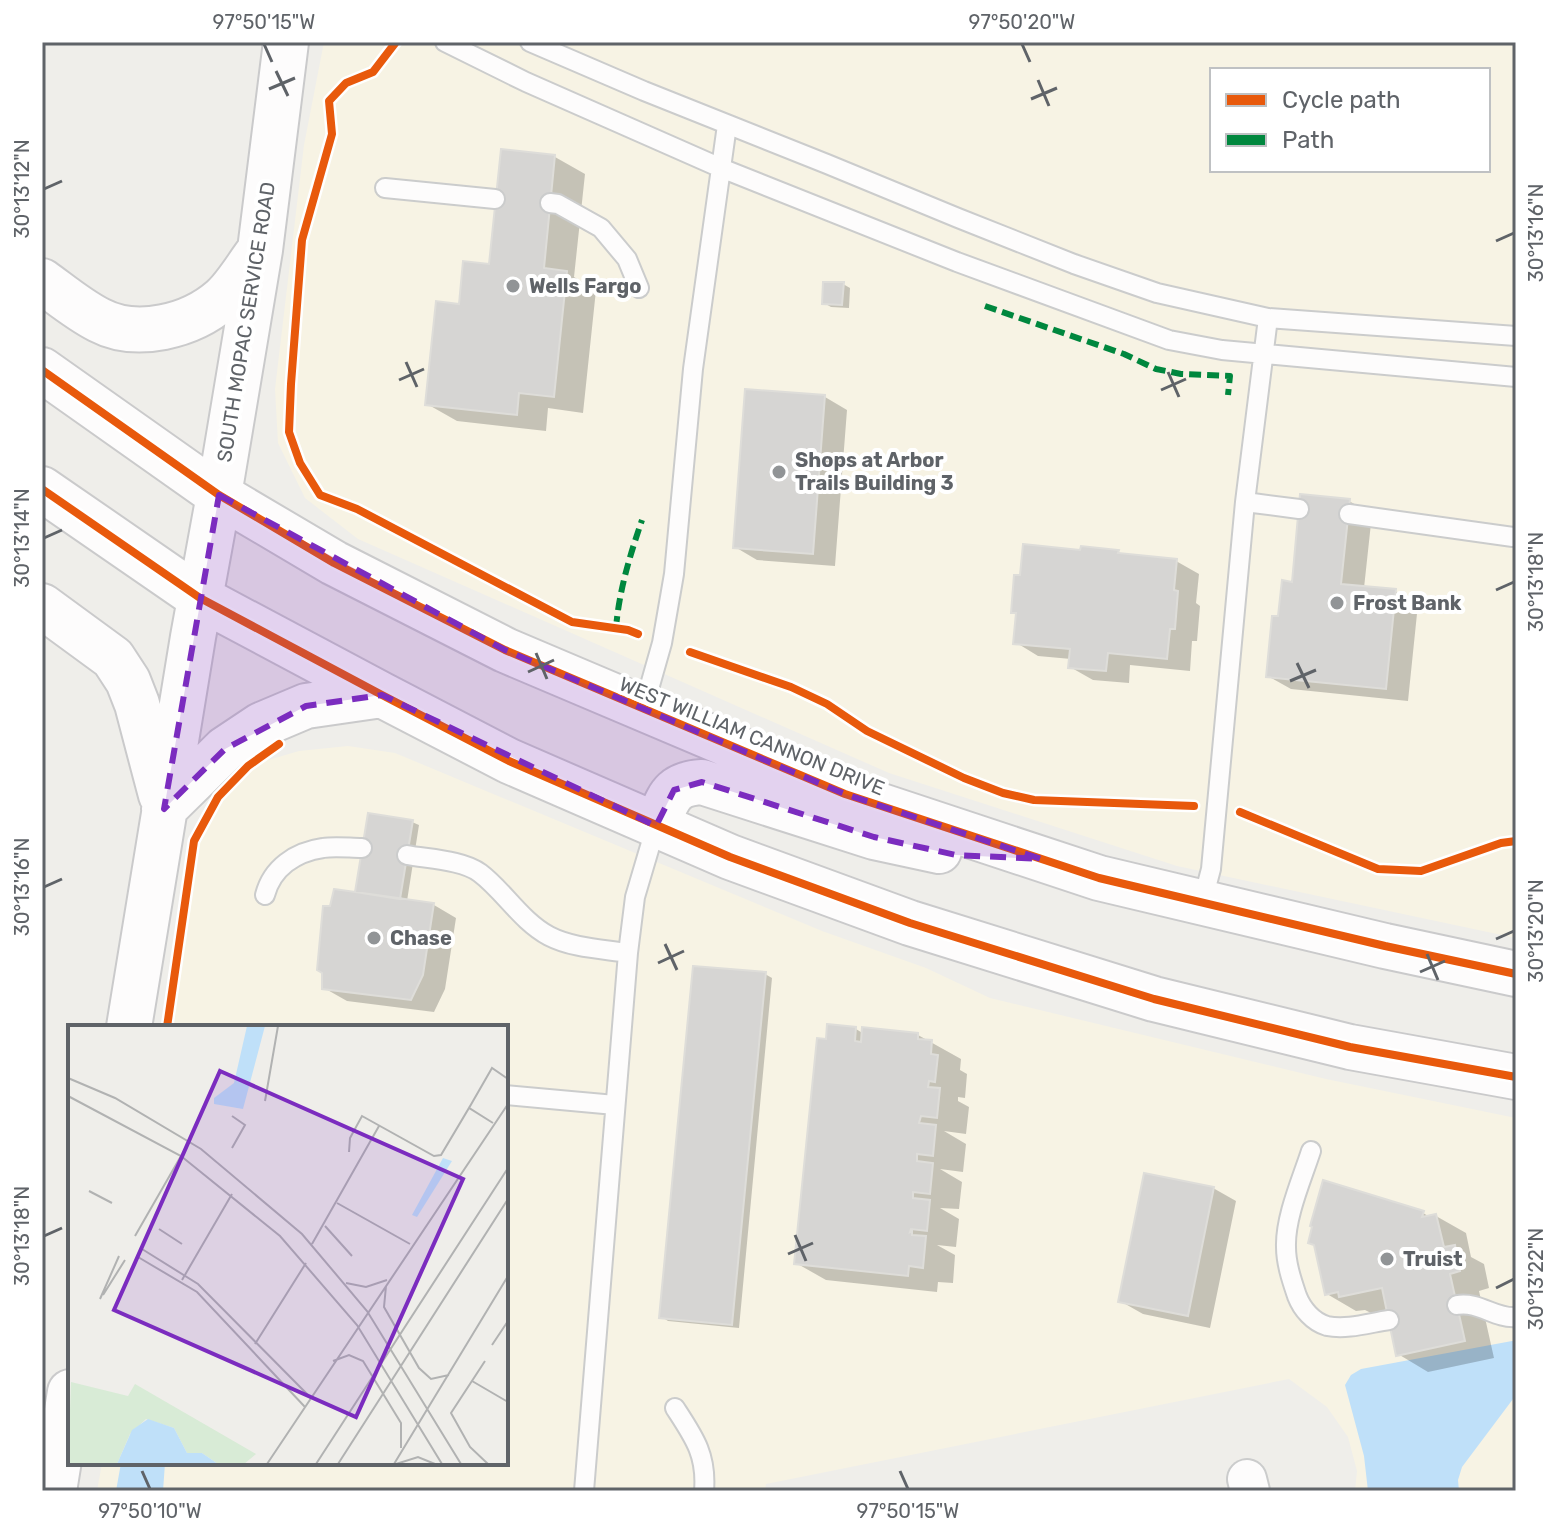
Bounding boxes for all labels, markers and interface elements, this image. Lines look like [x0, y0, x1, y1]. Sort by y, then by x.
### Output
text: 97°50'15"W [213, 10, 315, 34]
text: 97°50'20"W [969, 10, 1075, 34]
legend [1210, 68, 1490, 172]
text: Cycle path [1282, 86, 1401, 114]
text: Path [1282, 126, 1334, 154]
text: 30°13'12"N [10, 139, 34, 239]
street label: SOUTH MOPAC SERVICE ROAD [212, 180, 280, 464]
text: 30°13'16"N [1524, 184, 1548, 282]
place label: Wells Fargo [529, 274, 642, 298]
marker: Wells Fargo [504, 277, 522, 295]
place label: Shops at Arbor Trails Building 3 [795, 448, 954, 495]
marker: Shops at Arbor Trails Building 3 [770, 463, 788, 481]
text: 30°13'14"N [10, 488, 34, 588]
text: 30°13'18"N [1524, 532, 1548, 632]
place label: Frost Bank [1353, 591, 1462, 615]
marker: Frost Bank [1328, 594, 1346, 612]
street label: WEST WILLIAM CANNON DRIVE [616, 672, 888, 800]
text: 30°13'16"N [10, 838, 34, 936]
text: 30°13'20"N [1524, 879, 1548, 983]
place label: Chase [390, 926, 452, 950]
marker: Chase [365, 929, 383, 947]
inset map [68, 1025, 508, 1465]
text: 30°13'18"N [10, 1186, 34, 1286]
text: 30°13'22"N [1524, 1228, 1548, 1330]
place label: Truist [1403, 1247, 1463, 1271]
marker: Truist [1378, 1250, 1396, 1268]
text: 97°50'10"W [98, 1499, 202, 1523]
text: 97°50'15"W [857, 1499, 959, 1523]

